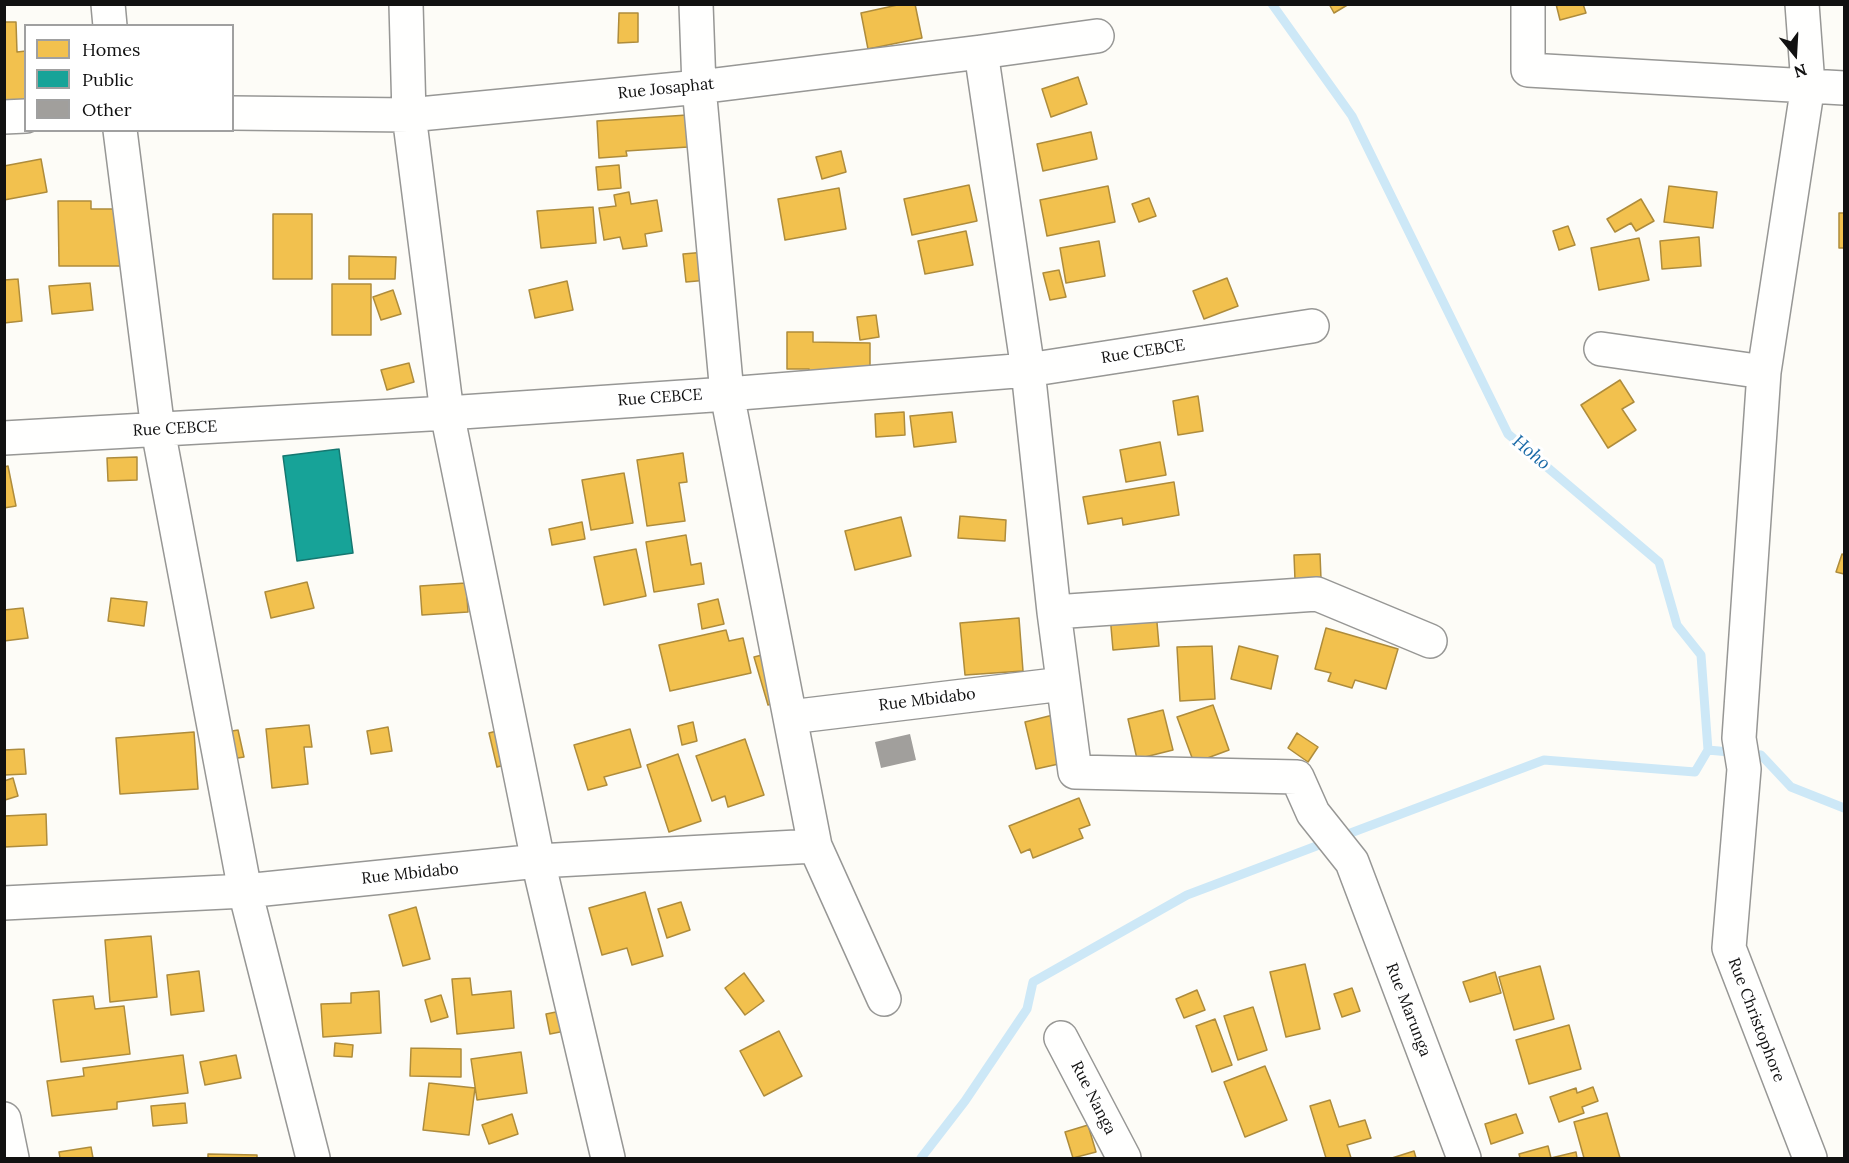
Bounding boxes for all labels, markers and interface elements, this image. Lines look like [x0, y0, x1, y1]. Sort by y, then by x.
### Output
legend [24, 24, 234, 132]
north arrow [1765, 24, 1825, 84]
text: Homes [82, 38, 140, 61]
text: N [1792, 60, 1810, 83]
text: Public [82, 68, 134, 91]
street label: Rue Josaphat [617, 74, 715, 104]
text: Other [82, 98, 132, 121]
street label: Rue CEBCE [1100, 336, 1186, 368]
street label: Rue CEBCE [617, 385, 703, 411]
street label: Rue CEBCE [132, 417, 218, 441]
water label: Hoho [1508, 431, 1554, 475]
street label: Rue Mbidabo [877, 685, 977, 715]
street label: Rue Mbidabo [361, 859, 459, 889]
street label: Rue Christophore [1723, 955, 1789, 1085]
street label: Rue Marunga [1381, 960, 1435, 1060]
street label: Rue Nanga [1066, 1058, 1120, 1138]

